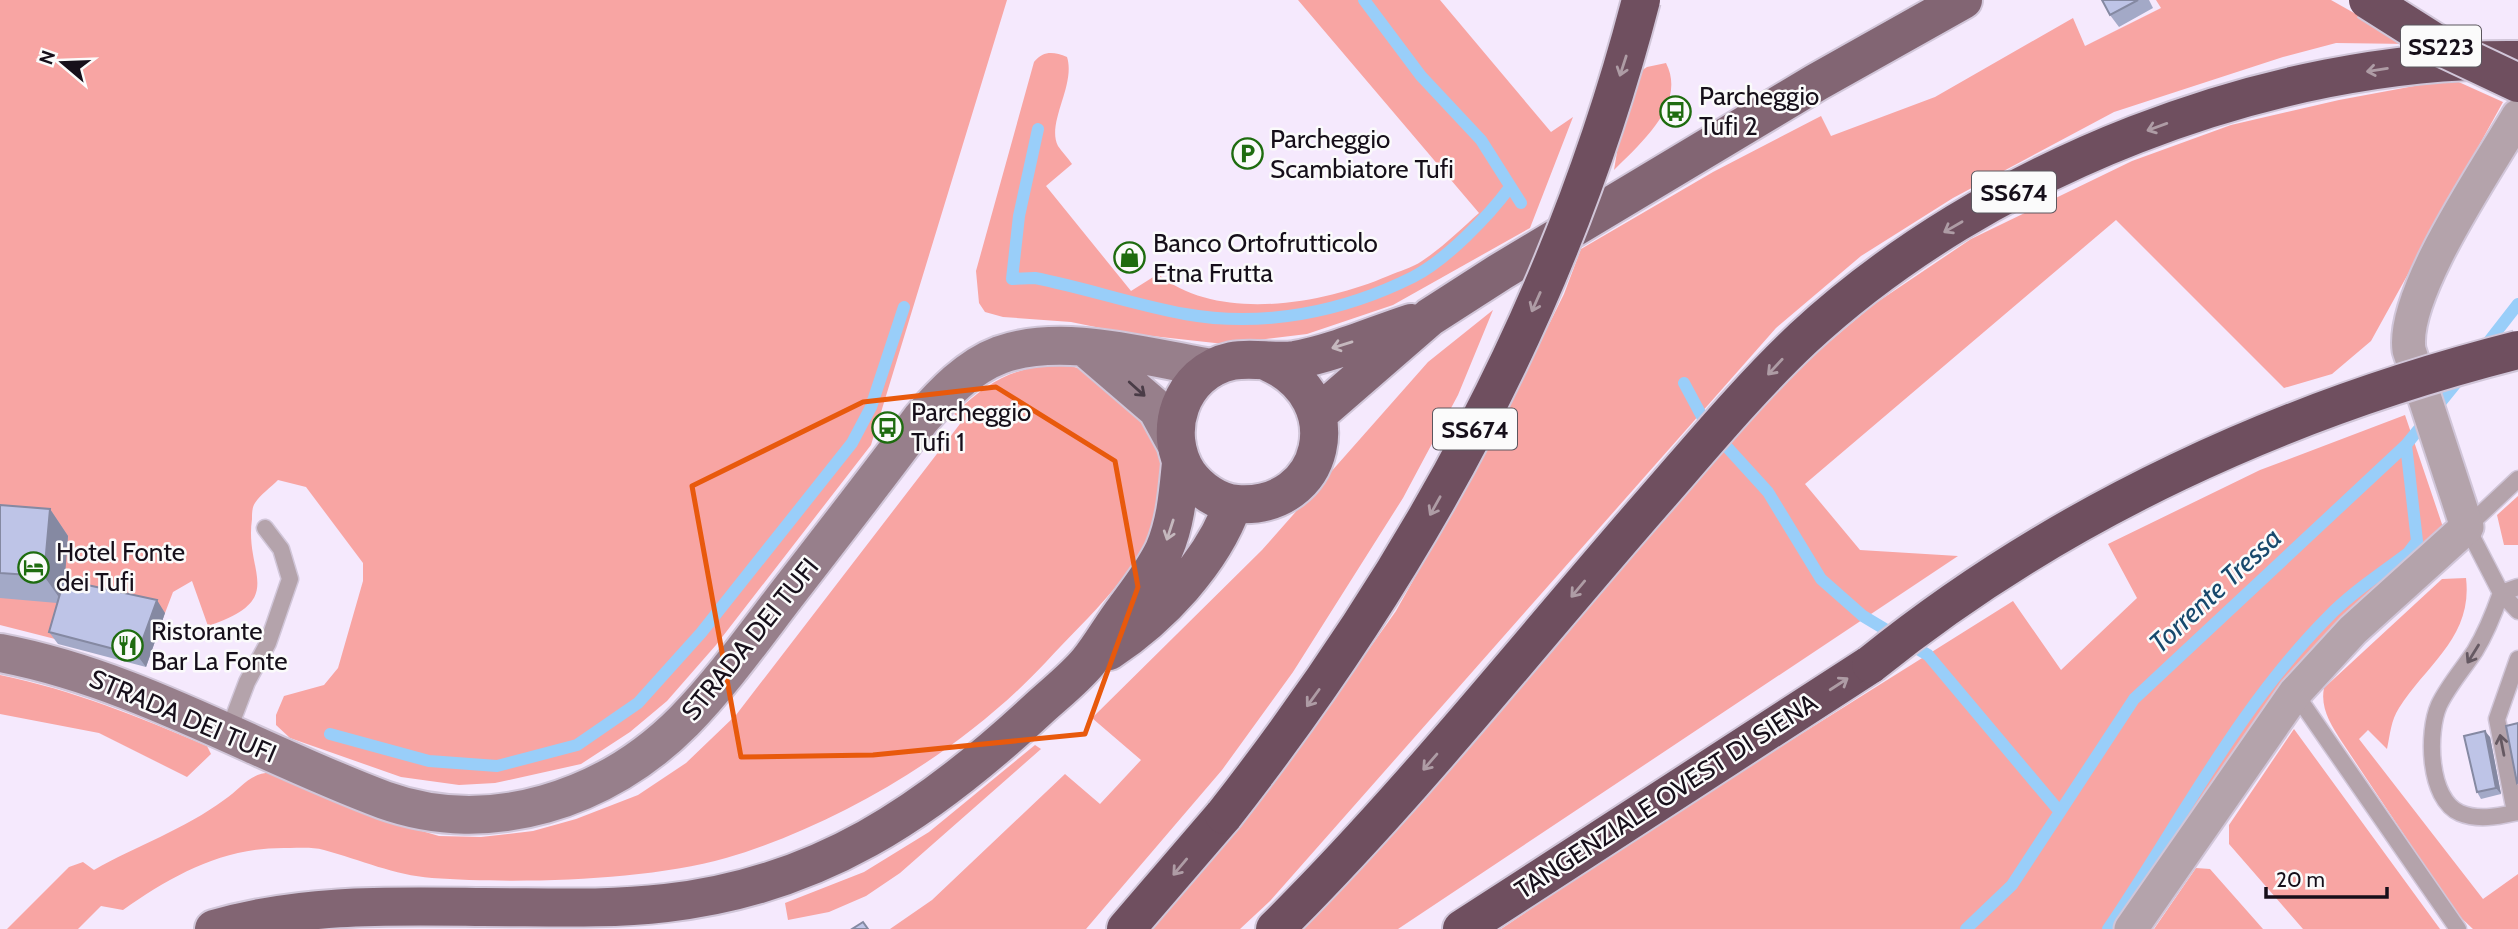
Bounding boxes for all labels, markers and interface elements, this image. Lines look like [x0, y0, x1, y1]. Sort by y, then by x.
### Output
road number: SS223 [2401, 26, 2481, 66]
north arrow [28, 28, 98, 98]
text: N [34, 48, 60, 68]
one-way arrow [1615, 54, 1628, 76]
one-way arrow [2366, 64, 2389, 77]
place label: Parcheggio Tufi 2 [1699, 80, 1819, 142]
bus stop icon: Parcheggio Tufi 2 [1659, 94, 1693, 128]
one-way arrow [2147, 122, 2169, 134]
place label: Parcheggio Scambiatore Tufi [1270, 123, 1454, 185]
parking icon: Parcheggio Scambiatore Tufi [1230, 137, 1264, 171]
road number: SS674 [1972, 172, 2056, 212]
one-way arrow [1943, 221, 1964, 234]
place label: Banco Ortofrutticolo Etna Frutta [1153, 227, 1378, 289]
shop icon: Banco Ortofrutticolo Etna Frutta [1113, 241, 1147, 275]
one-way arrow [1529, 291, 1542, 313]
one-way arrow [1331, 340, 1353, 353]
one-way arrow [1767, 358, 1783, 376]
one-way arrow [1128, 381, 1146, 397]
place label: Parcheggio Tufi 1 [911, 396, 1031, 458]
road number: SS674 [1433, 408, 1517, 449]
bus stop icon: Parcheggio Tufi 1 [871, 410, 905, 444]
one-way arrow [1428, 495, 1441, 516]
one-way arrow [1163, 519, 1176, 541]
water label: Torrente Tressa [2142, 520, 2288, 660]
place label: Hotel Fonte dei Tufi [56, 536, 185, 598]
hotel icon: Hotel Fonte dei Tufi [16, 550, 50, 584]
street label: STRADA DEI TUFI [675, 551, 825, 727]
one-way arrow [1570, 580, 1586, 598]
place label: Ristorante Bar La Fonte [151, 615, 287, 677]
restaurant icon: Ristorante Bar La Fonte [111, 629, 145, 663]
one-way arrow [2465, 644, 2479, 664]
street label: STRADA DEI TUFI [85, 662, 281, 770]
one-way arrow [1829, 677, 1848, 691]
street label: TANGENZIALE OVEST DI SIENA [1509, 686, 1823, 906]
one-way arrow [1306, 688, 1320, 707]
one-way arrow [2495, 734, 2508, 757]
one-way arrow [1421, 753, 1438, 770]
scale bar [2266, 856, 2387, 900]
one-way arrow [1172, 857, 1187, 875]
text: 20 m [2276, 867, 2325, 892]

